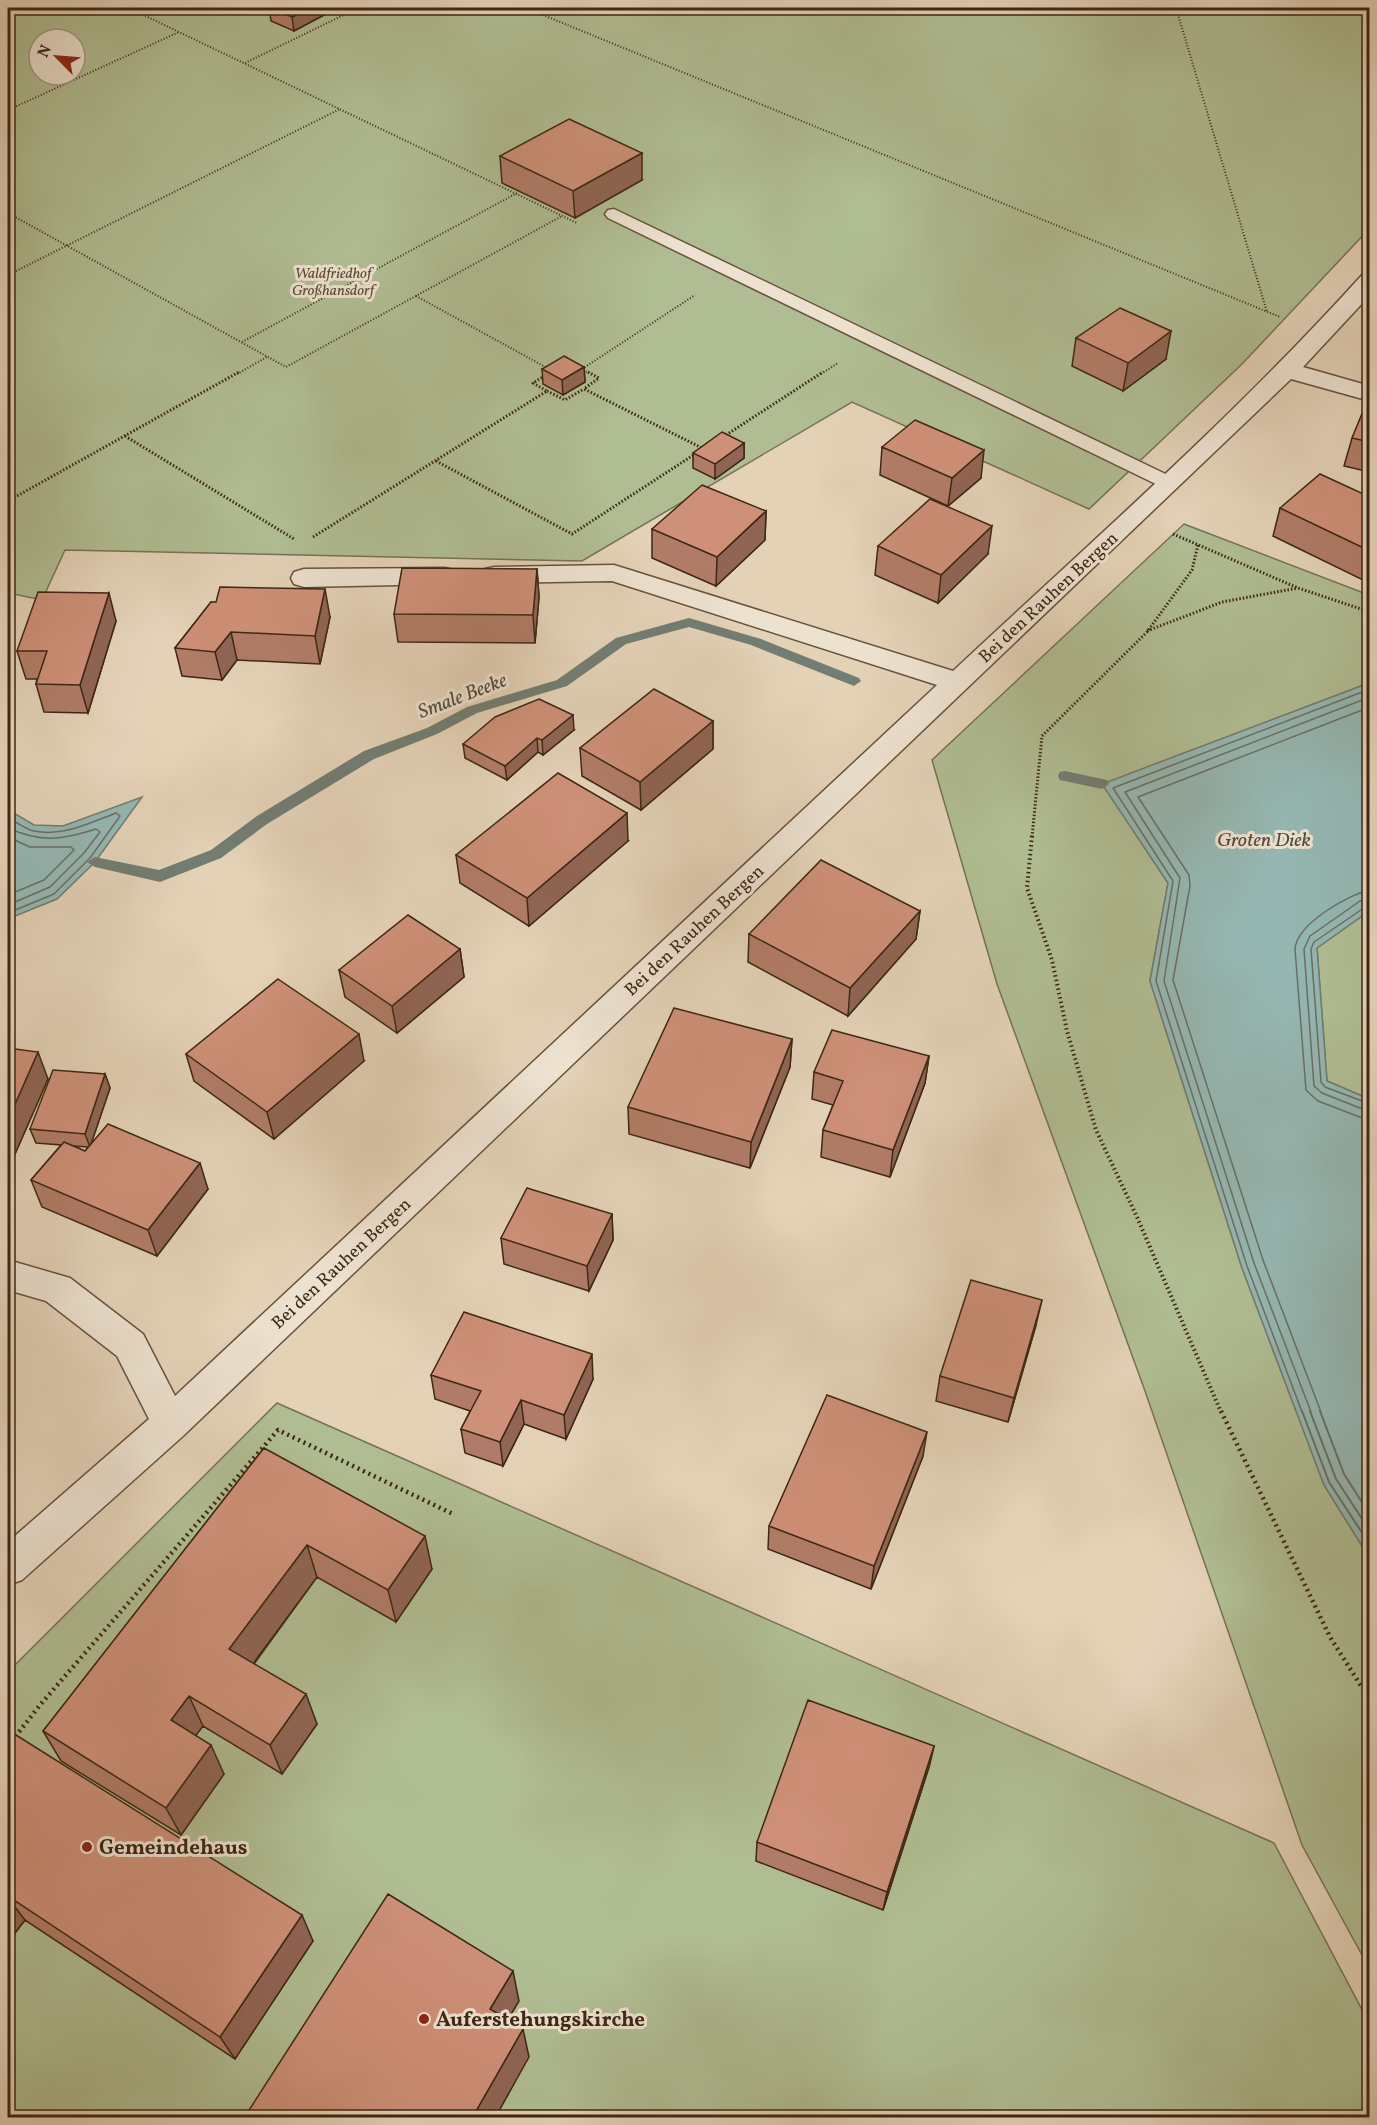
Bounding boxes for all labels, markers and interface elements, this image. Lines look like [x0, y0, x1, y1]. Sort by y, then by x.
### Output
north arrow [27, 27, 87, 87]
text: N [33, 41, 58, 61]
park label: Waldfriedhof Großhansdorf [292, 264, 377, 302]
street label: Bei den Rauhen Bergen [974, 527, 1125, 670]
water label: Smale Beeke [414, 667, 512, 727]
water label: Groten Diek [1217, 827, 1311, 855]
street label: Bei den Rauhen Bergen [620, 860, 771, 1003]
street label: Bei den Rauhen Bergen [267, 1193, 418, 1336]
place label: Gemeindehaus [99, 1834, 247, 1863]
marker: Gemeindehaus [80, 1840, 94, 1854]
place label: Auferstehungskirche [436, 2006, 645, 2035]
marker: Auferstehungskirche [417, 2012, 431, 2026]

